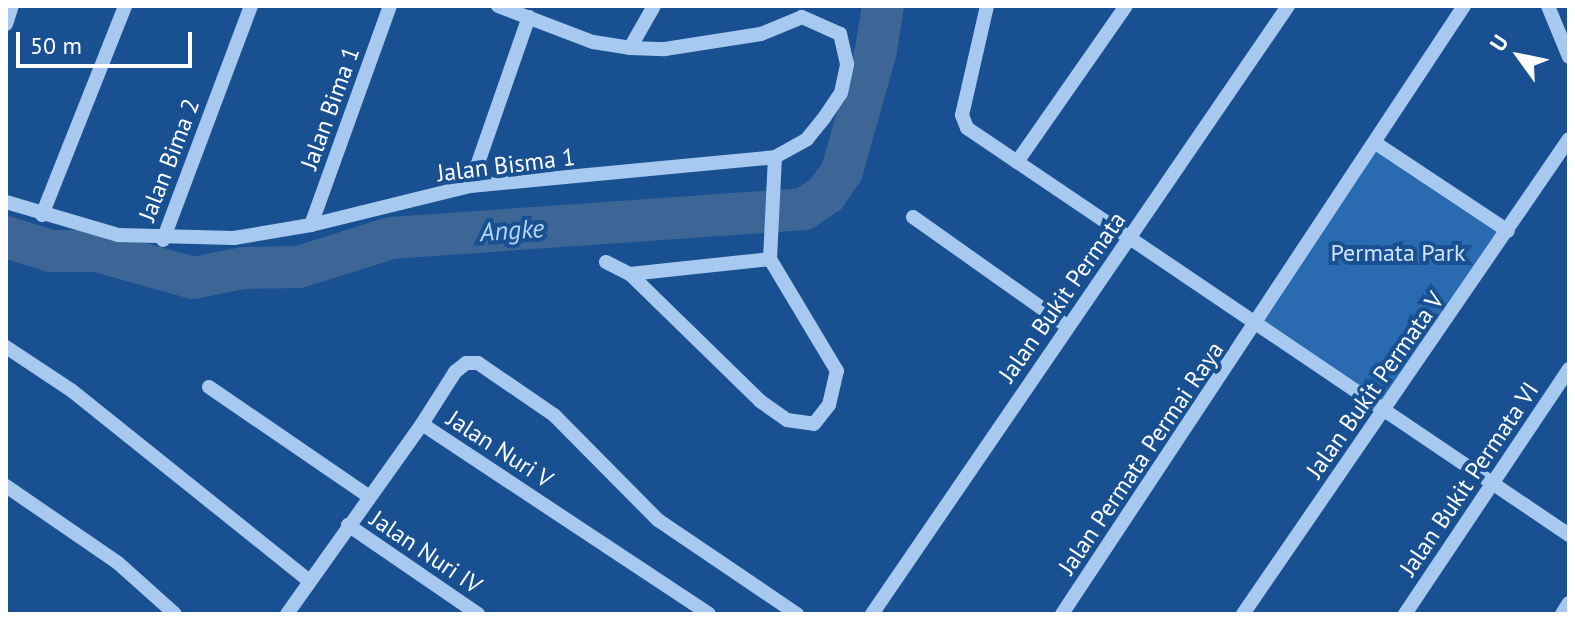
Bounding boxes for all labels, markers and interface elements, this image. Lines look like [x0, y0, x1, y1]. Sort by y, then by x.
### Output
scale bar [20, 16, 196, 66]
north arrow [1479, 16, 1559, 96]
text: 50 m [30, 30, 82, 61]
text: U [1483, 30, 1514, 56]
street label: Jalan Bima 1 [294, 43, 366, 173]
street label: Jalan Bima 2 [133, 95, 205, 225]
street label: Jalan Bisma 1 [435, 142, 577, 188]
street label: Jalan Bukit Permata [993, 206, 1131, 388]
water label: Angke [479, 212, 545, 248]
park label: Permata Park [1331, 239, 1465, 267]
street label: Jalan Bukit Permata V [1300, 286, 1450, 484]
street label: Jalan Permata Permai Raya [1052, 336, 1230, 580]
street label: Jalan Bukit Permata VI [1393, 376, 1545, 582]
street label: Jalan Nuri V [441, 404, 559, 494]
street label: Jalan Nuri IV [365, 504, 487, 600]

